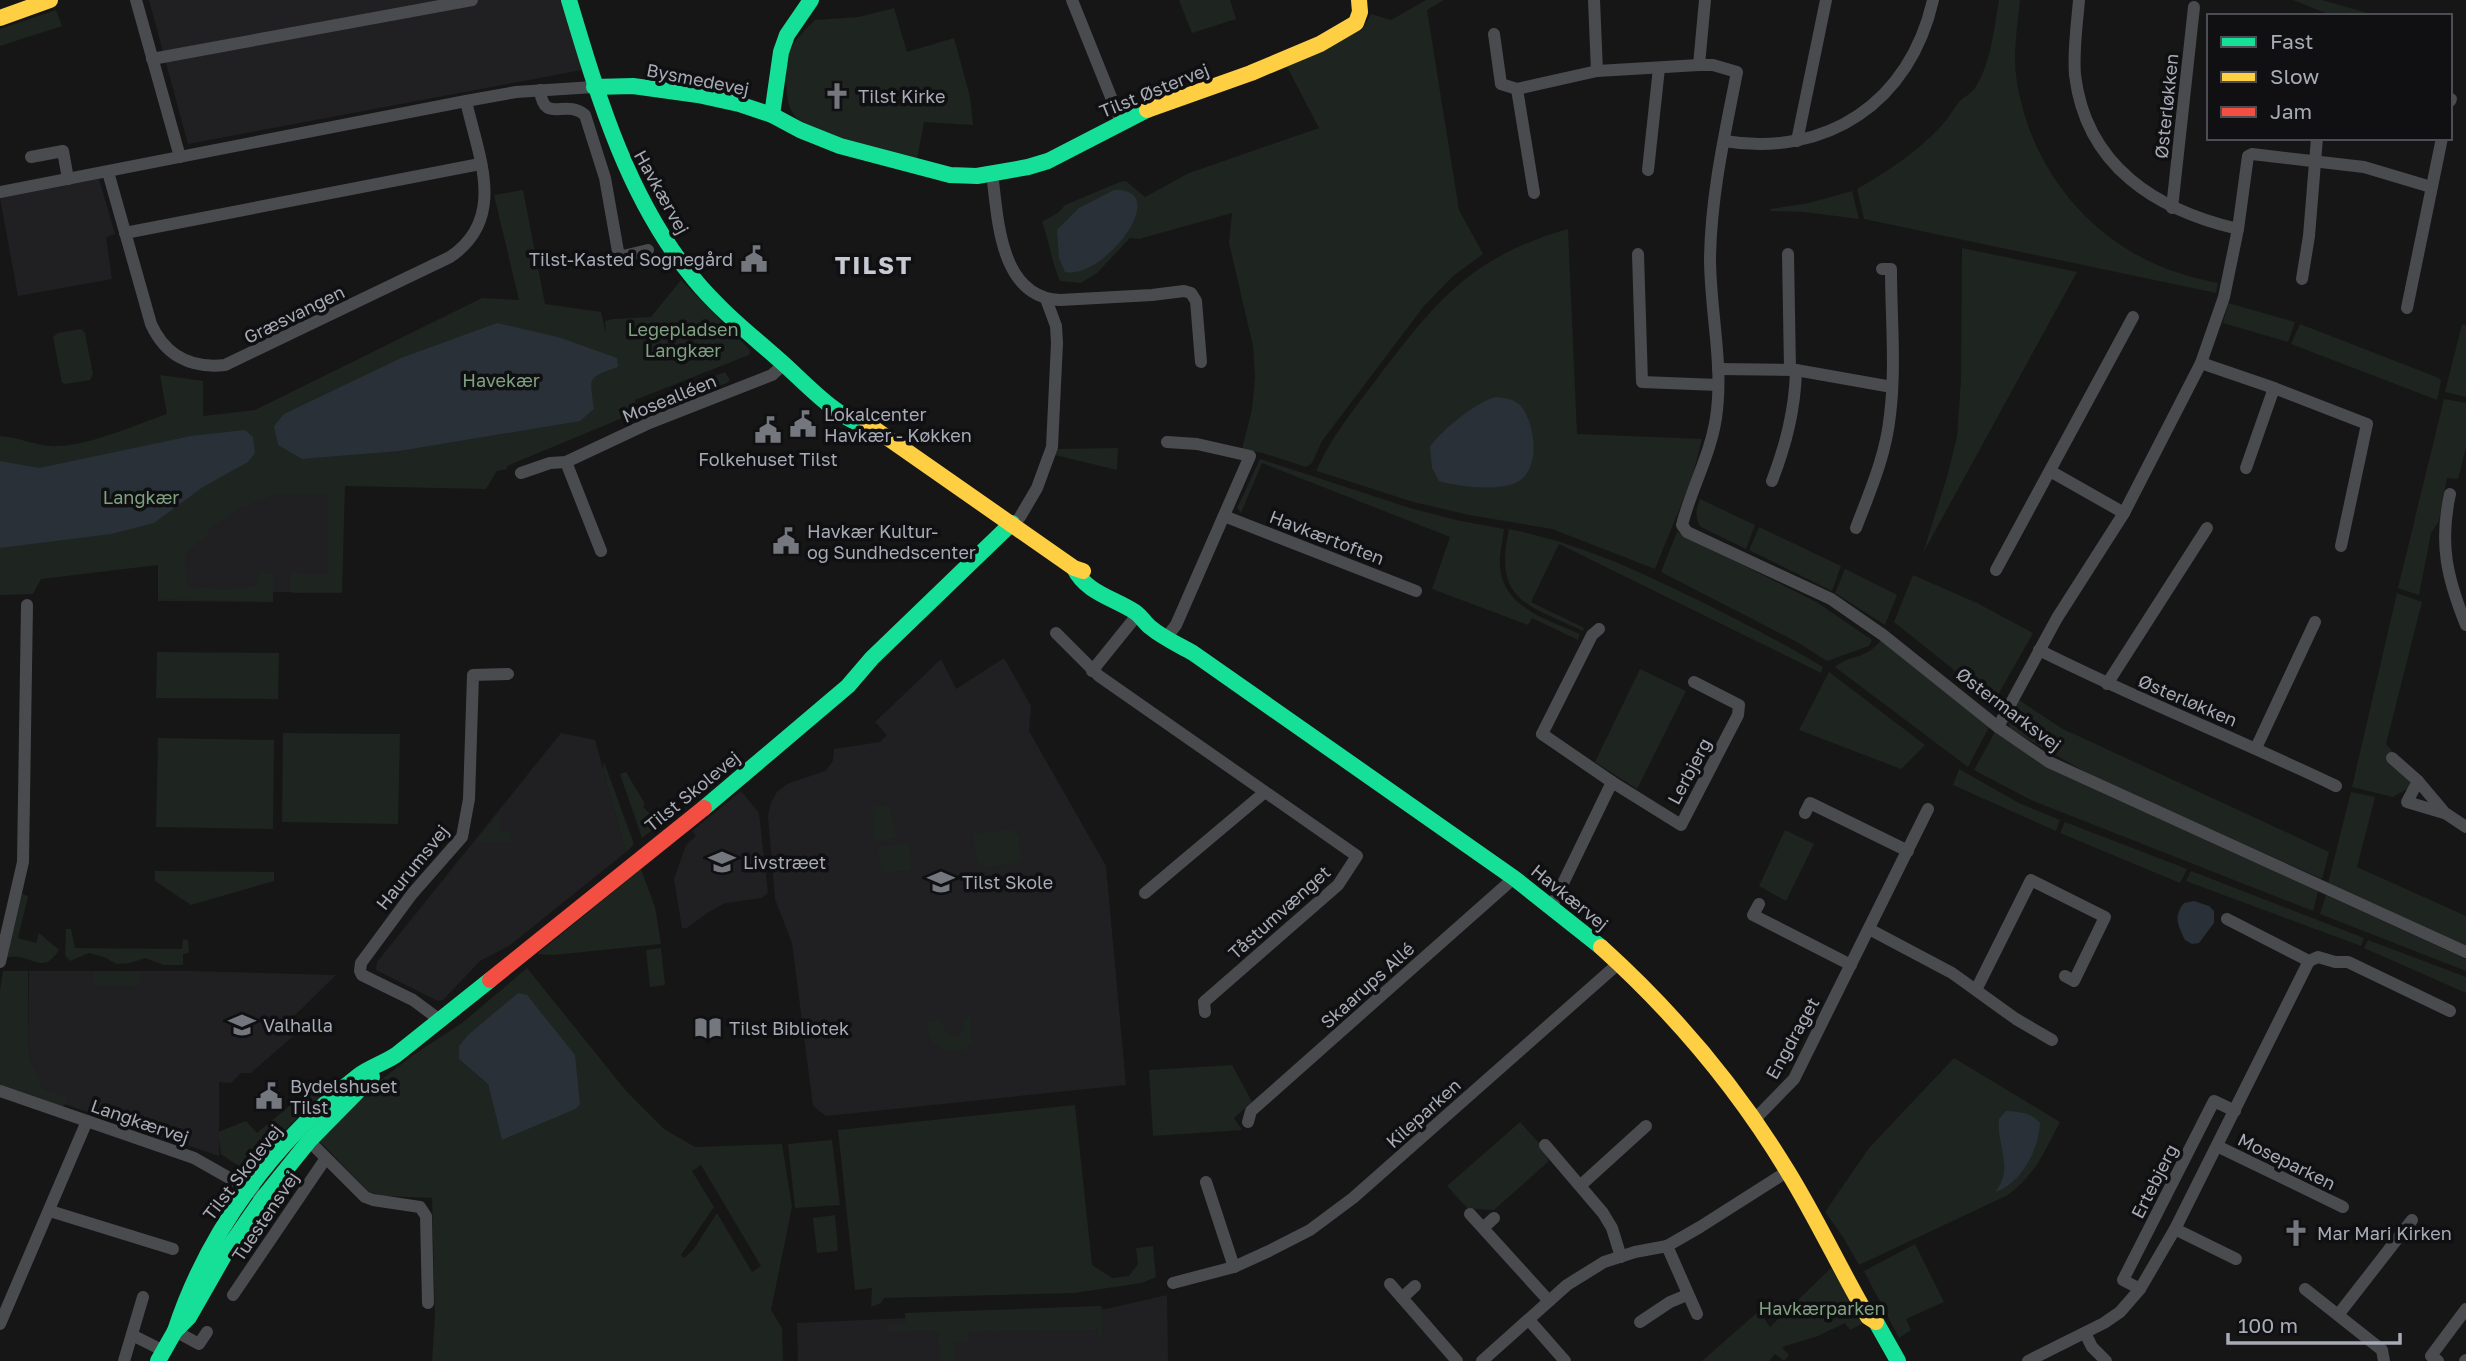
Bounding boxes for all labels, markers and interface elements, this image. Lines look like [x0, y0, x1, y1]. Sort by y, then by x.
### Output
legend [2207, 14, 2452, 140]
text: Fast [2270, 28, 2313, 54]
street label: Østerløkken [2150, 52, 2182, 160]
street label: Bysmedevej [645, 58, 751, 100]
street label: Tilst Østervej [1096, 58, 1212, 122]
text: Slow [2270, 63, 2319, 89]
church icon: Tilst Kirke [822, 81, 852, 111]
place label: Tilst Kirke [858, 85, 946, 107]
text: Jam [2270, 98, 2312, 124]
street label: Havkærvej [630, 146, 694, 238]
public building icon: Tilst-Kasted Sognegård [739, 244, 769, 274]
place label: Tilst-Kasted Sognegård [529, 248, 733, 270]
district label: TILST [835, 250, 913, 279]
street label: Græsvangen [240, 280, 348, 348]
park label: Legepladsen Langkær [627, 318, 739, 361]
park label: Havekær [462, 369, 540, 391]
street label: Mosealléen [619, 369, 719, 427]
place label: Lokalcenter Havkær - Køkken [824, 403, 972, 446]
public building icon: Lokalcenter Havkær - Køkken [788, 409, 818, 439]
public building icon: Folkehuset Tilst [753, 415, 783, 445]
place label: Folkehuset Tilst [698, 448, 838, 470]
park label: Langkær [103, 486, 179, 508]
street label: Havkærtoften [1267, 505, 1387, 569]
place label: Havkær Kultur- og Sundhedscenter [807, 520, 976, 563]
public building icon: Havkær Kultur- og Sundhedscenter [771, 526, 801, 556]
street label: Østermarksvej [1952, 662, 2066, 756]
street label: Østerløkken [2135, 669, 2241, 731]
street label: Lerbjerg [1662, 734, 1716, 808]
street label: Tilst Skolevej [640, 746, 744, 836]
street label: Haurumsvej [371, 820, 453, 914]
school or university icon: Livstræet [707, 847, 737, 877]
place label: Livstræet [743, 851, 826, 873]
street label: Havkærvej [1527, 859, 1613, 935]
street label: Tåstumvænget [1223, 860, 1335, 964]
school or university icon: Tilst Skole [926, 867, 956, 897]
place label: Tilst Skole [962, 871, 1053, 893]
street label: Skaarups Allé [1316, 937, 1418, 1033]
street label: Engdraget [1761, 993, 1823, 1083]
school or university icon: Valhalla [227, 1010, 257, 1040]
library icon: Tilst Bibliotek [693, 1013, 723, 1043]
place label: Valhalla [263, 1014, 333, 1036]
place label: Tilst Bibliotek [729, 1017, 849, 1039]
street label: Kileparken [1381, 1074, 1465, 1152]
place label: Bydelshuset Tilst [290, 1075, 398, 1118]
public building icon: Bydelshuset Tilst [254, 1081, 284, 1111]
street label: Langkærvej [88, 1094, 192, 1148]
street label: Tilst Skolevej [198, 1120, 286, 1224]
street label: Moseparken [2235, 1128, 2339, 1194]
street label: Ertebjerg [2126, 1140, 2182, 1222]
street label: Tuestensvej [227, 1167, 303, 1265]
church icon: Mar Mari Kirken [2281, 1218, 2311, 1248]
place label: Mar Mari Kirken [2317, 1222, 2452, 1244]
park label: Havkærparken [1759, 1297, 1886, 1319]
scale bar [2228, 1302, 2400, 1346]
text: 100 m [2238, 1312, 2298, 1338]

